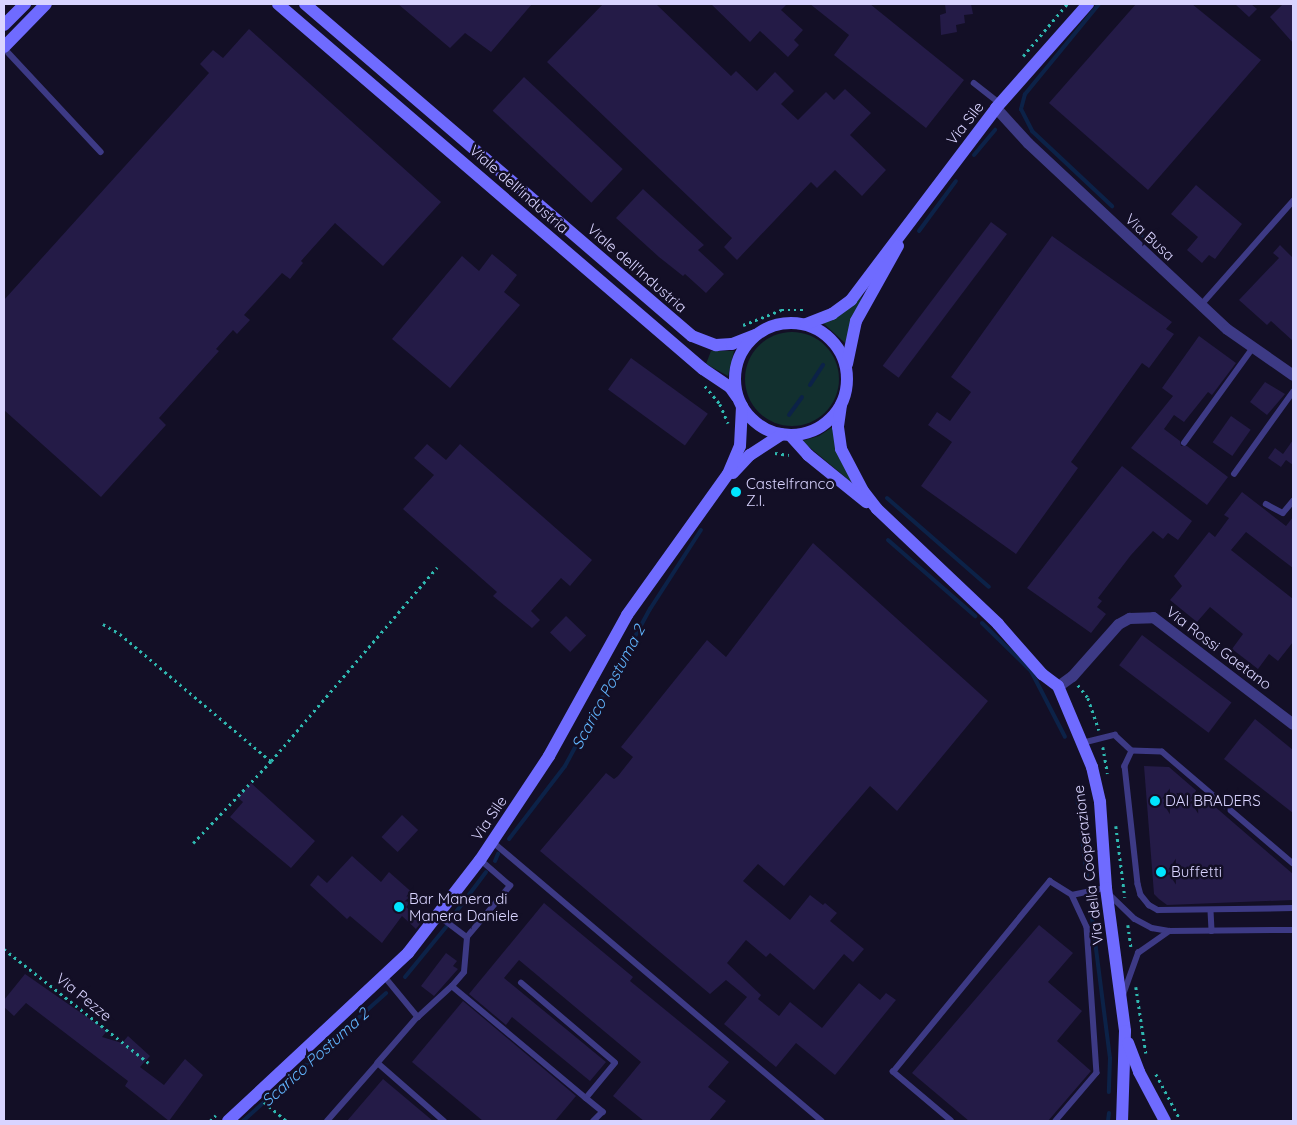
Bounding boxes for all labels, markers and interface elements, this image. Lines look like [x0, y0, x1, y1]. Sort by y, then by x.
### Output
street label: Via Sile [943, 98, 987, 148]
street label: Viale dell'industria [466, 141, 572, 237]
street label: Via Busa [1122, 210, 1178, 264]
street label: Viale dell'Industria [584, 220, 690, 316]
place label: Castelfranco Z.I. [746, 474, 834, 509]
marker: Castelfranco Z.I. [730, 486, 742, 498]
street label: Via Rossi Gaetano [1163, 603, 1275, 693]
water label: Scarico Postuma 2 [567, 622, 649, 752]
street label: Via della Cooperazione [1069, 784, 1107, 946]
street label: Via Sile [468, 792, 510, 844]
place label: DAI BRADERS [1165, 792, 1261, 810]
marker: DAI BRADERS [1149, 795, 1161, 807]
place label: Buffetti [1171, 863, 1222, 881]
marker: Buffetti [1155, 866, 1167, 878]
place label: Bar Manera di Manera Daniele [409, 889, 518, 924]
marker: Bar Manera di Manera Daniele [393, 901, 405, 913]
street label: Via Pezze [53, 969, 115, 1025]
water label: Scarico Postuma 2 [257, 1004, 373, 1110]

